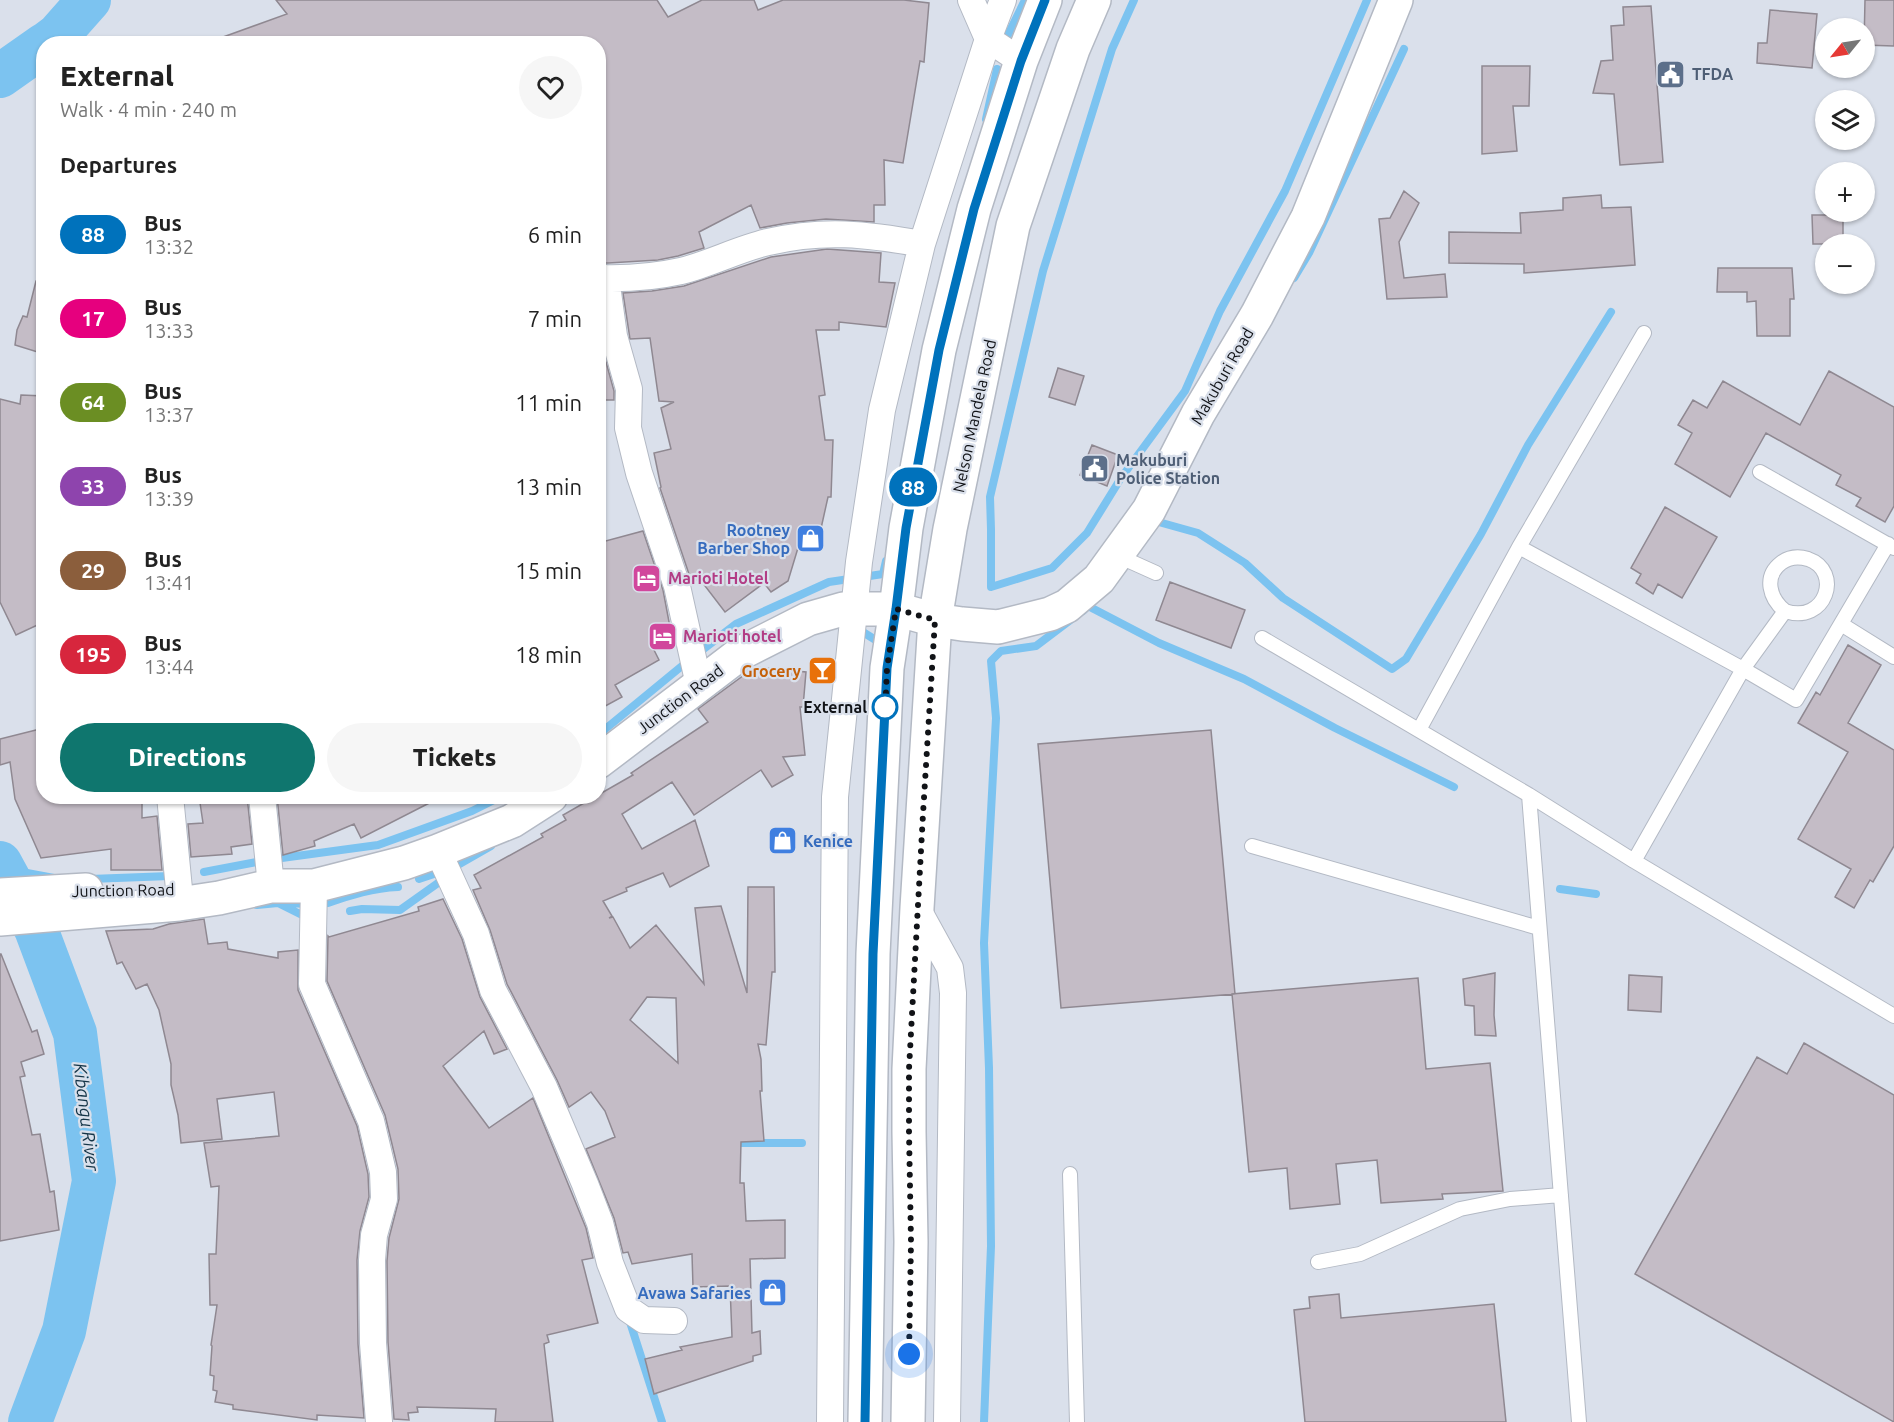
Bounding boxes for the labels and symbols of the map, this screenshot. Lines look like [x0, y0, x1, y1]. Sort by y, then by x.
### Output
north arrow [1815, 18, 1875, 78]
public building icon: TFDA [1655, 58, 1687, 90]
place label: TFDA [1692, 65, 1734, 83]
street label: Makuburi Road [1187, 325, 1257, 427]
street label: Nelson Mandela Road [949, 338, 999, 494]
place label: Makuburi Police Station [1116, 451, 1220, 487]
public building icon: Makuburi Police Station [1079, 453, 1111, 485]
line badge: 88 [886, 468, 940, 506]
place label: Rootney Barber Shop [697, 521, 790, 557]
shop icon: Rootney Barber Shop [795, 523, 827, 555]
hotel icon: Marioti Hotel [631, 562, 663, 594]
place label: Marioti Hotel [668, 569, 769, 587]
hotel icon: Marioti hotel [646, 620, 678, 652]
place label: Marioti hotel [683, 627, 782, 645]
bar icon: Grocery [806, 655, 838, 687]
street label: Junction Road [634, 661, 726, 737]
place label: Grocery [742, 662, 801, 680]
marker: External [872, 694, 898, 720]
place label: External [803, 698, 867, 716]
shop icon: Kenice [766, 825, 798, 857]
place label: Kenice [803, 832, 853, 850]
street label: Junction Road [71, 880, 175, 900]
water label: Kibangu River [70, 1062, 104, 1173]
shop icon: Avawa Safaries [756, 1277, 788, 1309]
place label: Avawa Safaries [637, 1284, 751, 1302]
your location [894, 1339, 924, 1369]

